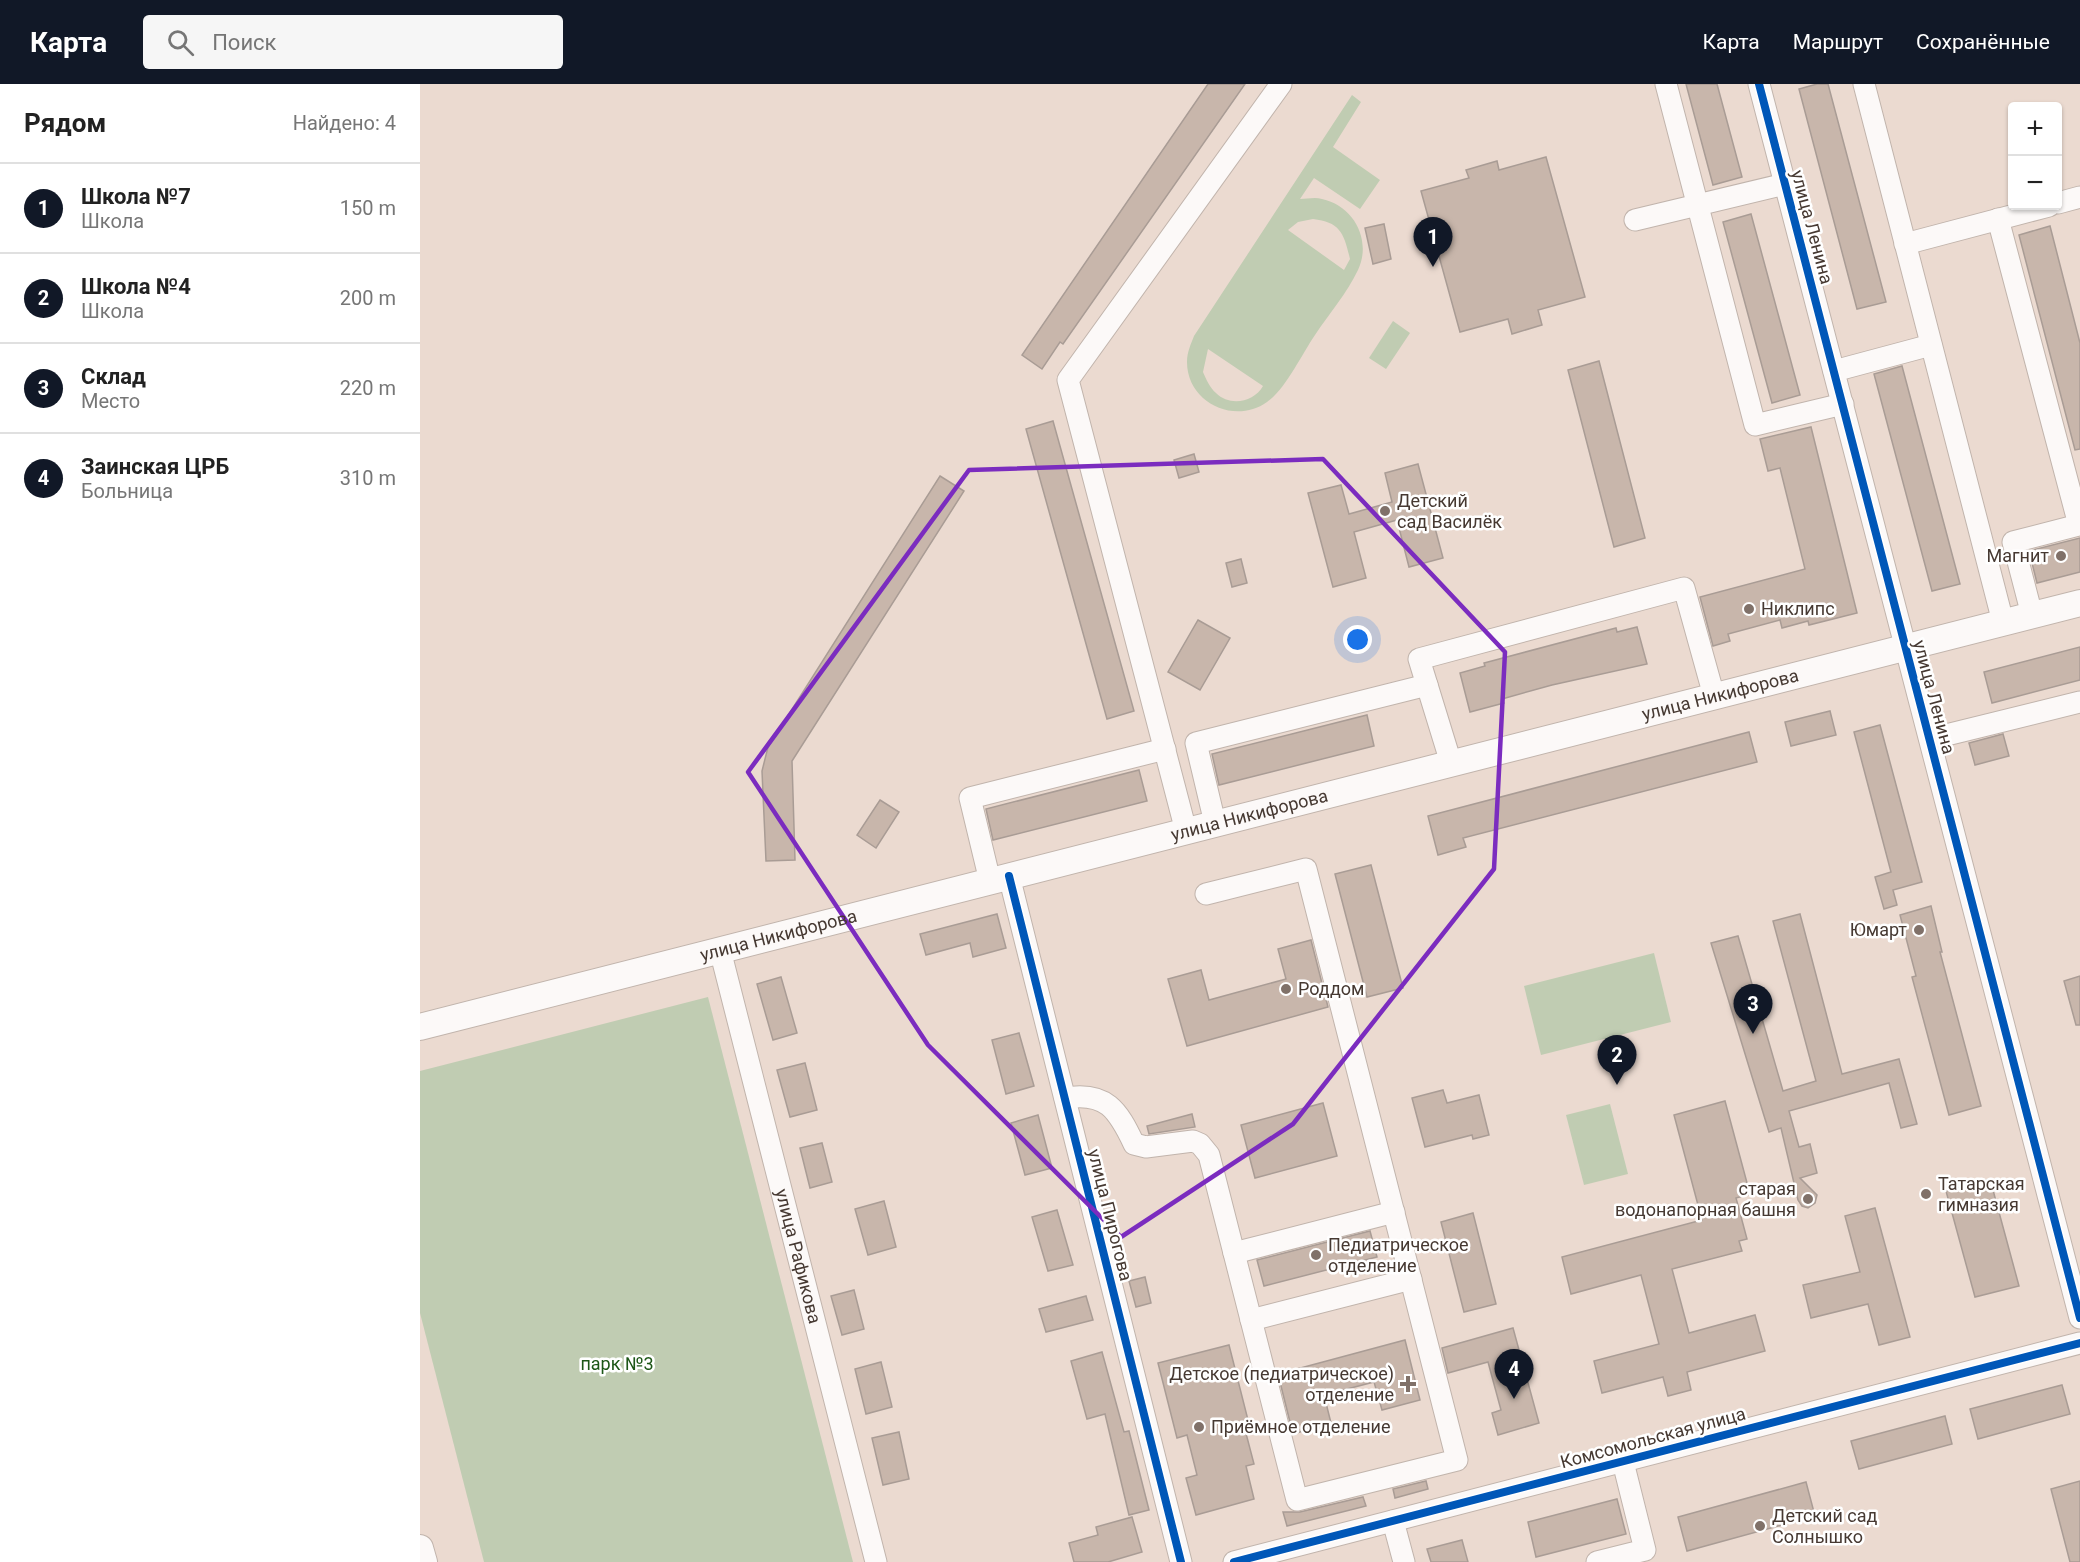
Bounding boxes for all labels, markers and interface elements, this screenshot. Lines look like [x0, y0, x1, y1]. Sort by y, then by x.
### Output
search box [143, 15, 563, 69]
text: Карта [30, 26, 107, 59]
icon: search [164, 26, 197, 59]
text: Поиск [212, 30, 277, 55]
text: Карта [1703, 30, 1760, 54]
text: Маршрут [1793, 30, 1883, 54]
text: Сохранённые [1916, 30, 2050, 54]
map controls [2008, 102, 2062, 210]
button: + [2008, 102, 2062, 156]
text: Рядом [24, 108, 106, 138]
text: Найдено: 4 [293, 111, 396, 135]
button: − [2008, 156, 2062, 210]
street label: улица Ленина [1787, 168, 1838, 286]
text: Школа №7 [81, 184, 191, 209]
text: 1 [38, 196, 49, 220]
text: 150 m [340, 196, 396, 220]
text: Школа [81, 209, 144, 233]
pin: 1 [1414, 218, 1452, 267]
text: Школа №4 [81, 274, 191, 299]
text: 2 [38, 286, 49, 310]
text: 200 m [340, 286, 396, 310]
text: Школа [81, 299, 144, 323]
text: Склад [81, 364, 146, 389]
text: 3 [38, 376, 49, 400]
text: 220 m [340, 376, 396, 400]
text: Место [81, 389, 140, 413]
text: Заинская ЦРБ [81, 454, 229, 479]
text: 4 [38, 466, 49, 490]
text: 310 m [340, 466, 396, 490]
text: Больница [81, 479, 173, 503]
place label: Детский сад Василёк [1397, 490, 1502, 532]
marker: Детский сад Василёк [1378, 504, 1392, 518]
place label: Магнит [1987, 545, 2049, 566]
marker: Магнит [2054, 549, 2068, 563]
place label: Никлипс [1761, 598, 1835, 619]
marker: Никлипс [1742, 602, 1756, 616]
your location [1343, 625, 1372, 654]
street label: улица Ленина [1909, 638, 1960, 756]
street label: улица Никифорова [1640, 664, 1801, 725]
street label: улица Никифорова [1169, 785, 1330, 845]
street label: улица Никифорова [698, 905, 859, 965]
place label: Юмарт [1850, 919, 1907, 940]
marker: Юмарт [1912, 923, 1926, 937]
place label: Роддом [1298, 978, 1364, 999]
marker: Роддом [1279, 982, 1293, 996]
pin: 3 [1734, 984, 1772, 1034]
pin: 2 [1598, 1036, 1636, 1085]
street label: улица Пирогова [1084, 1147, 1137, 1283]
place label: Татарская гимназия [1938, 1173, 2025, 1215]
place label: старая водонапорная башня [1615, 1178, 1796, 1220]
street label: улица Рафикова [771, 1186, 826, 1326]
marker: Татарская гимназия [1919, 1187, 1933, 1201]
marker: старая водонапорная башня [1801, 1192, 1815, 1206]
place label: Педиатрическое отделение [1328, 1234, 1469, 1276]
marker: Педиатрическое отделение [1309, 1248, 1323, 1262]
pin: 4 [1494, 1350, 1534, 1399]
park label: парк №3 [580, 1353, 654, 1374]
place label: Детское (педиатрическое) отделение [1169, 1363, 1394, 1405]
marker: Детское (педиатрическое) отделение [1399, 1375, 1417, 1393]
street label: Комсомольская улица [1558, 1403, 1748, 1472]
place label: Приёмное отделение [1211, 1416, 1391, 1437]
marker: Приёмное отделение [1192, 1420, 1206, 1434]
place label: Детский сад Солнышко [1772, 1505, 1878, 1547]
marker: Детский сад Солнышко [1753, 1519, 1767, 1533]

